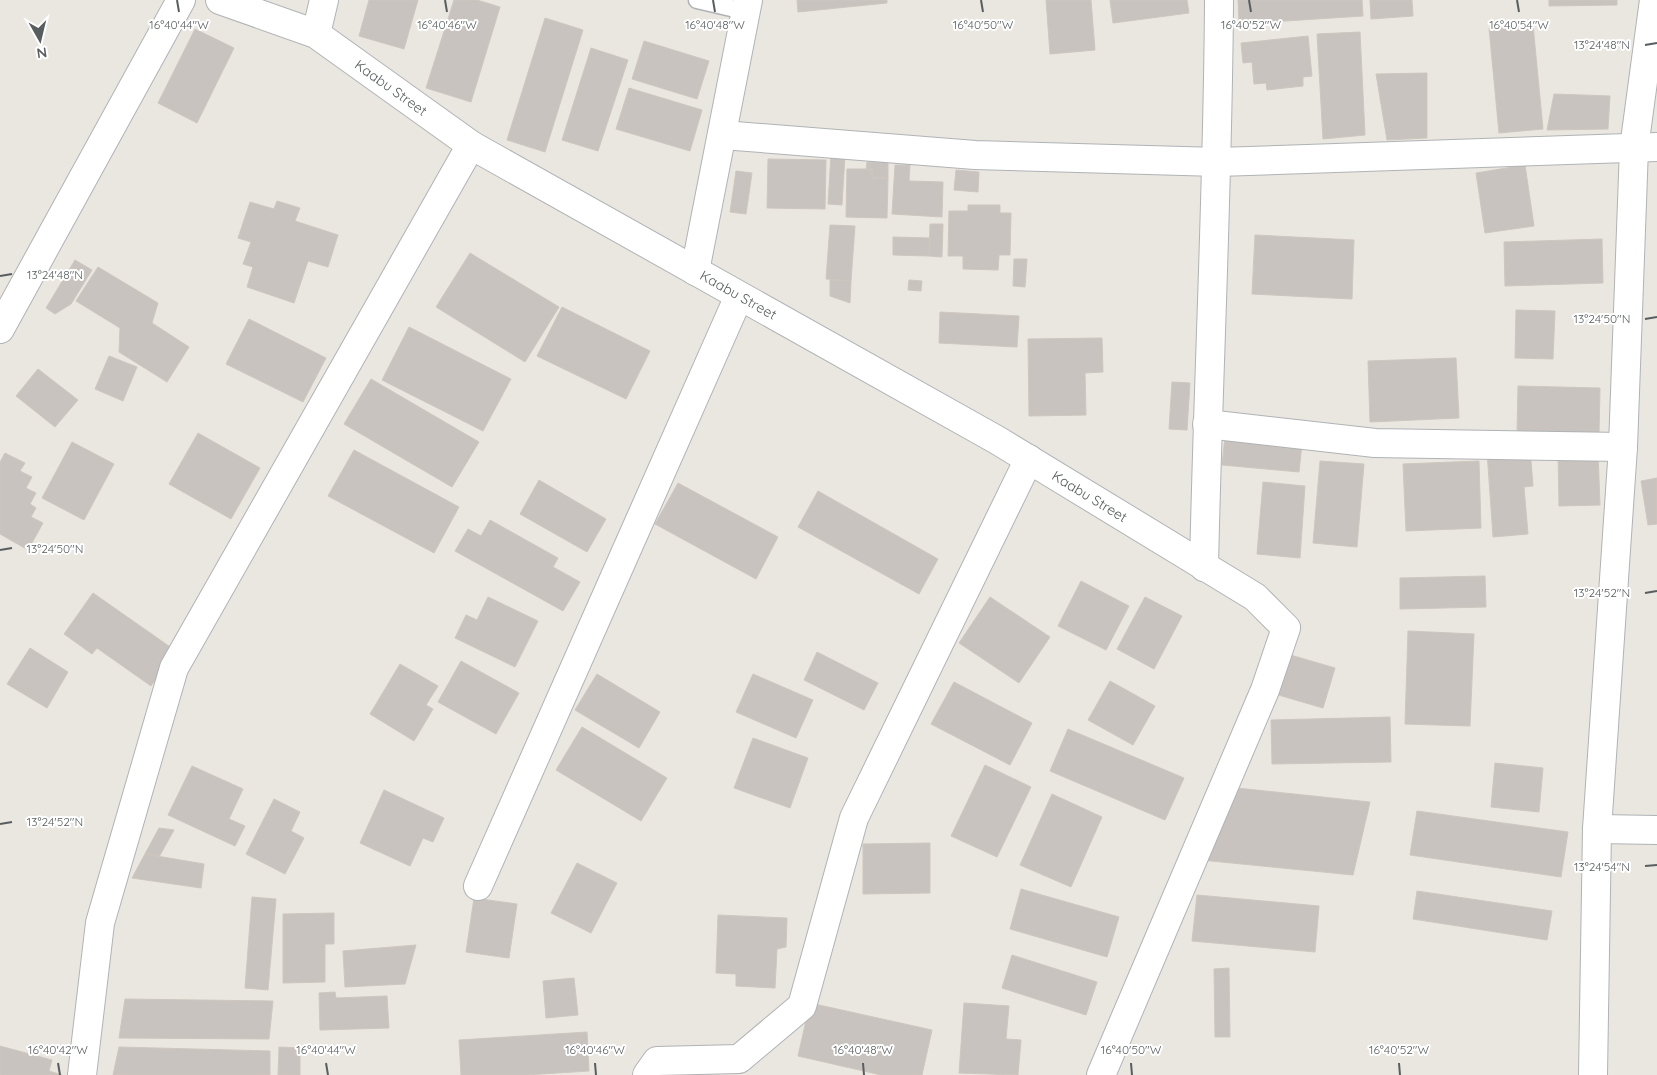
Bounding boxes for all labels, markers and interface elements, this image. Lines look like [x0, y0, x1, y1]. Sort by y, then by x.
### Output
north arrow [15, 15, 65, 65]
text: 16°40'44"W [149, 17, 209, 32]
text: 16°40'46"W [417, 17, 477, 32]
text: 16°40'48"W [685, 17, 745, 32]
text: 16°40'50"W [953, 17, 1014, 32]
text: 16°40'52"W [1221, 17, 1281, 32]
text: 16°40'54"W [1489, 17, 1549, 32]
text: 13°24'48"N [1574, 37, 1630, 52]
text: N [35, 43, 48, 63]
street label: Kaabu Street [351, 56, 431, 120]
street label: Kaabu Street [697, 266, 780, 324]
text: 13°24'48"N [27, 267, 83, 282]
text: 13°24'50"N [1574, 311, 1630, 326]
street label: Kaabu Street [1049, 467, 1131, 526]
text: 13°24'50"N [27, 541, 83, 556]
text: 13°24'52"N [1574, 585, 1630, 600]
text: 13°24'52"N [27, 814, 83, 829]
text: 13°24'54"N [1574, 859, 1630, 874]
text: 16°40'42"W [28, 1042, 88, 1057]
text: 16°40'44"W [296, 1042, 356, 1057]
text: 16°40'46"W [565, 1042, 625, 1057]
text: 16°40'48"W [833, 1042, 893, 1057]
text: 16°40'50"W [1101, 1042, 1162, 1057]
text: 16°40'52"W [1369, 1042, 1429, 1057]

